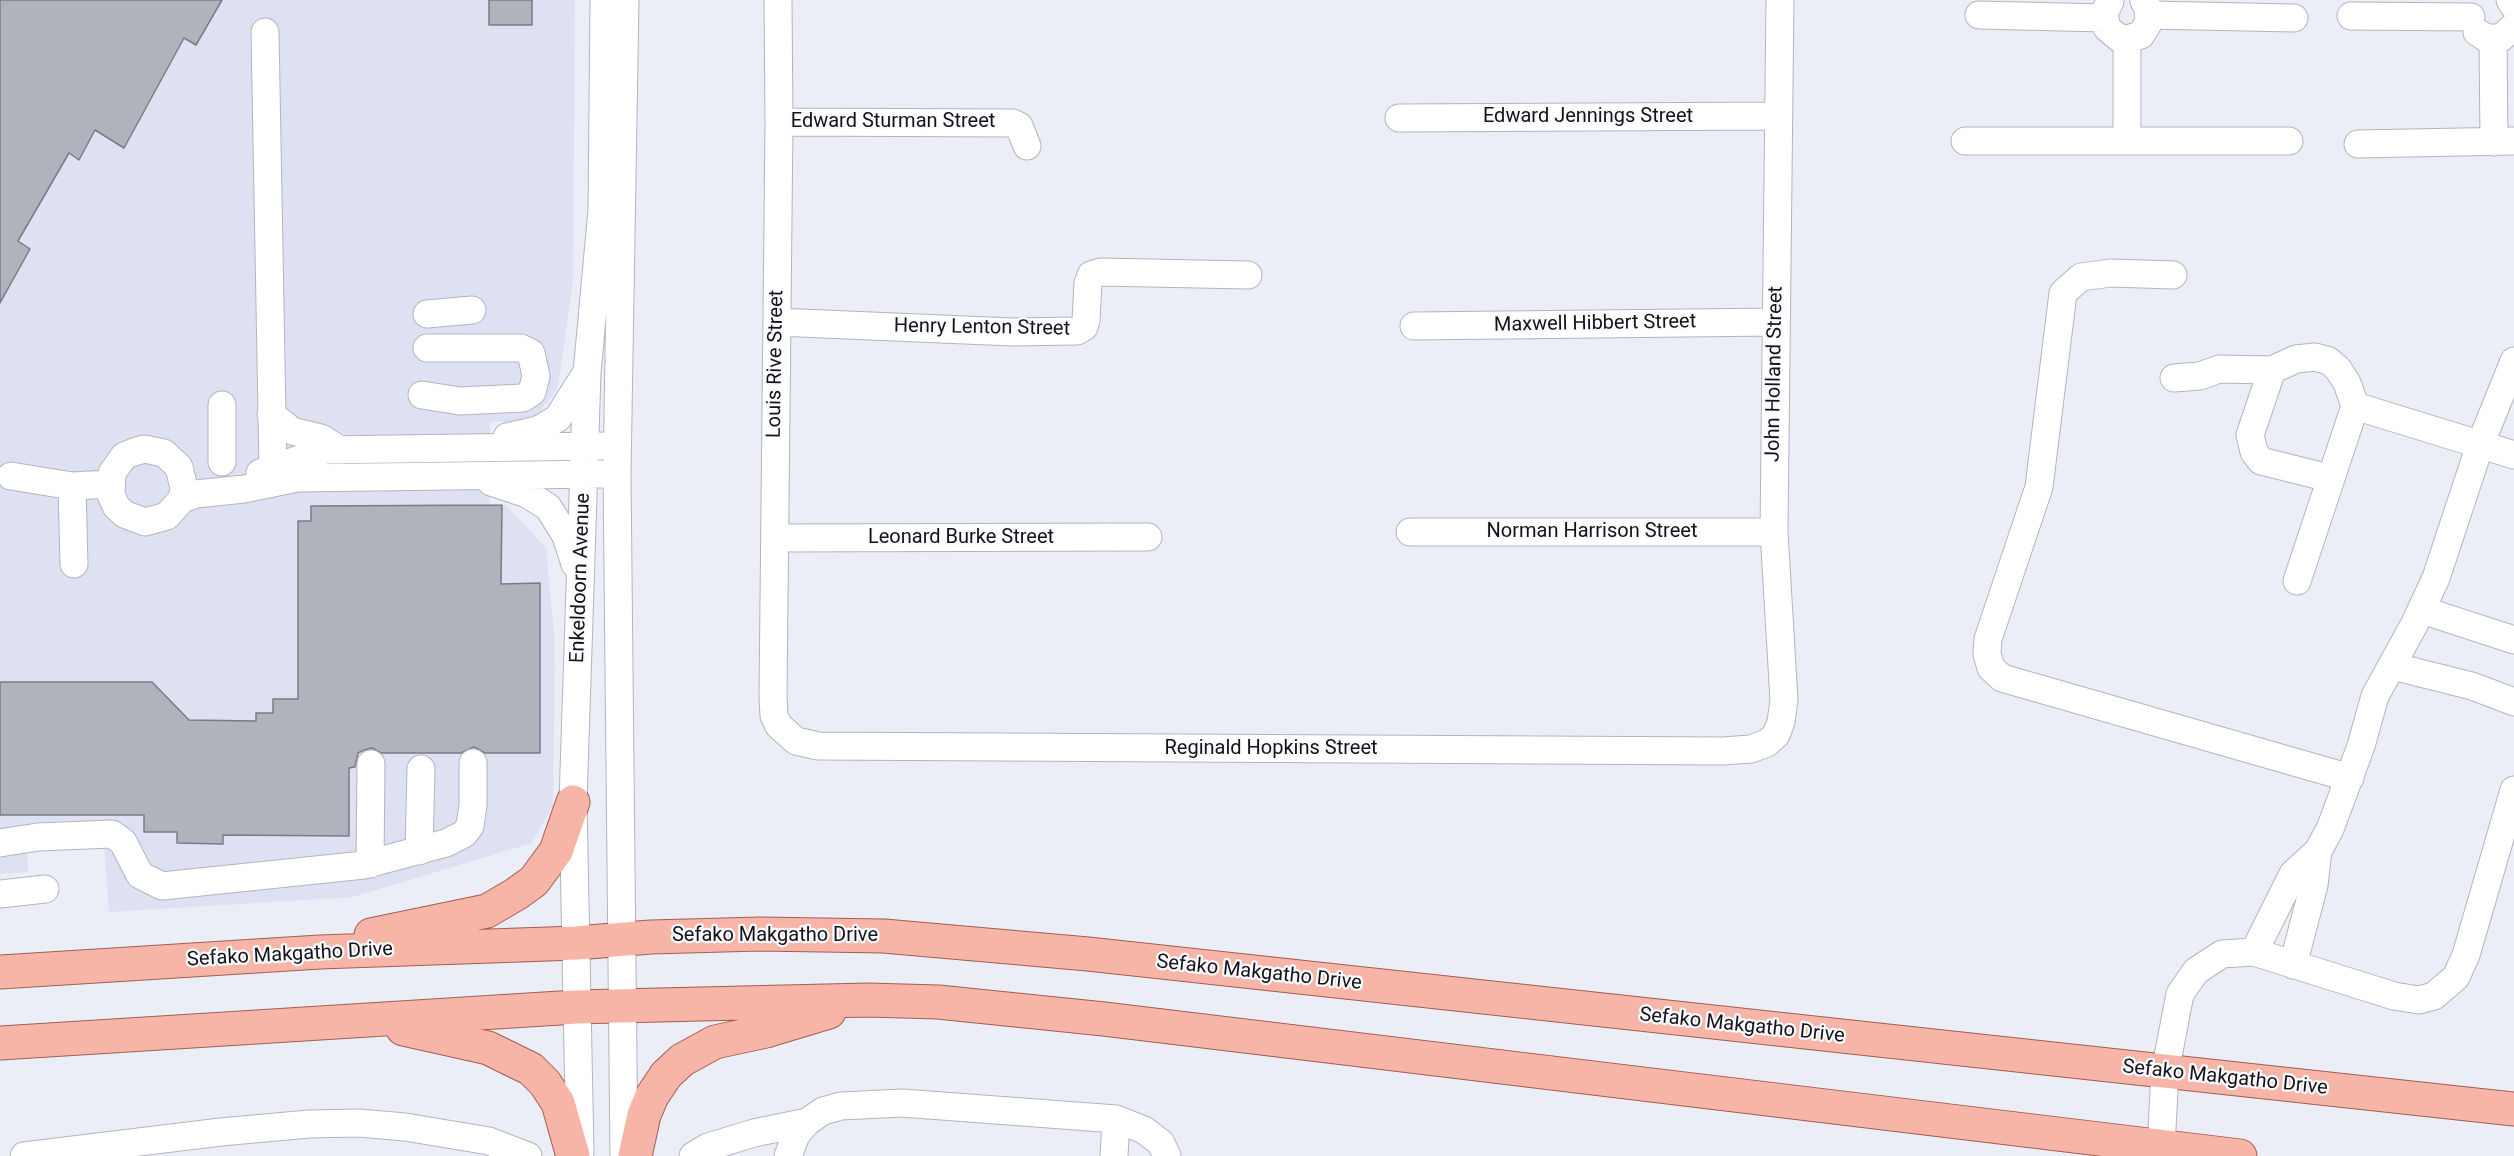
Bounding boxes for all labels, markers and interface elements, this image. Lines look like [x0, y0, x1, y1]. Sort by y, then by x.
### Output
street label: Edward Jennings Street [1483, 105, 1693, 129]
street label: Edward Sturman Street [791, 110, 995, 134]
street label: John Holland Street [1761, 286, 1789, 462]
street label: Louis Rive Street [763, 290, 789, 438]
street label: Maxwell Hibbert Street [1494, 310, 1696, 338]
street label: Henry Lenton Street [894, 314, 1070, 342]
street label: Enkeldoorn Avenue [566, 493, 596, 663]
street label: Norman Harrison Street [1487, 520, 1697, 544]
street label: Leonard Burke Street [868, 526, 1054, 550]
street label: Reginald Hopkins Street [1164, 737, 1378, 761]
street label: Sefako Makgatho Drive [672, 924, 878, 948]
street label: Sefako Makgatho Drive [186, 938, 394, 972]
street label: Sefako Makgatho Drive [1155, 950, 1363, 996]
street label: Sefako Makgatho Drive [1638, 1003, 1846, 1049]
street label: Sefako Makgatho Drive [2121, 1055, 2329, 1101]

